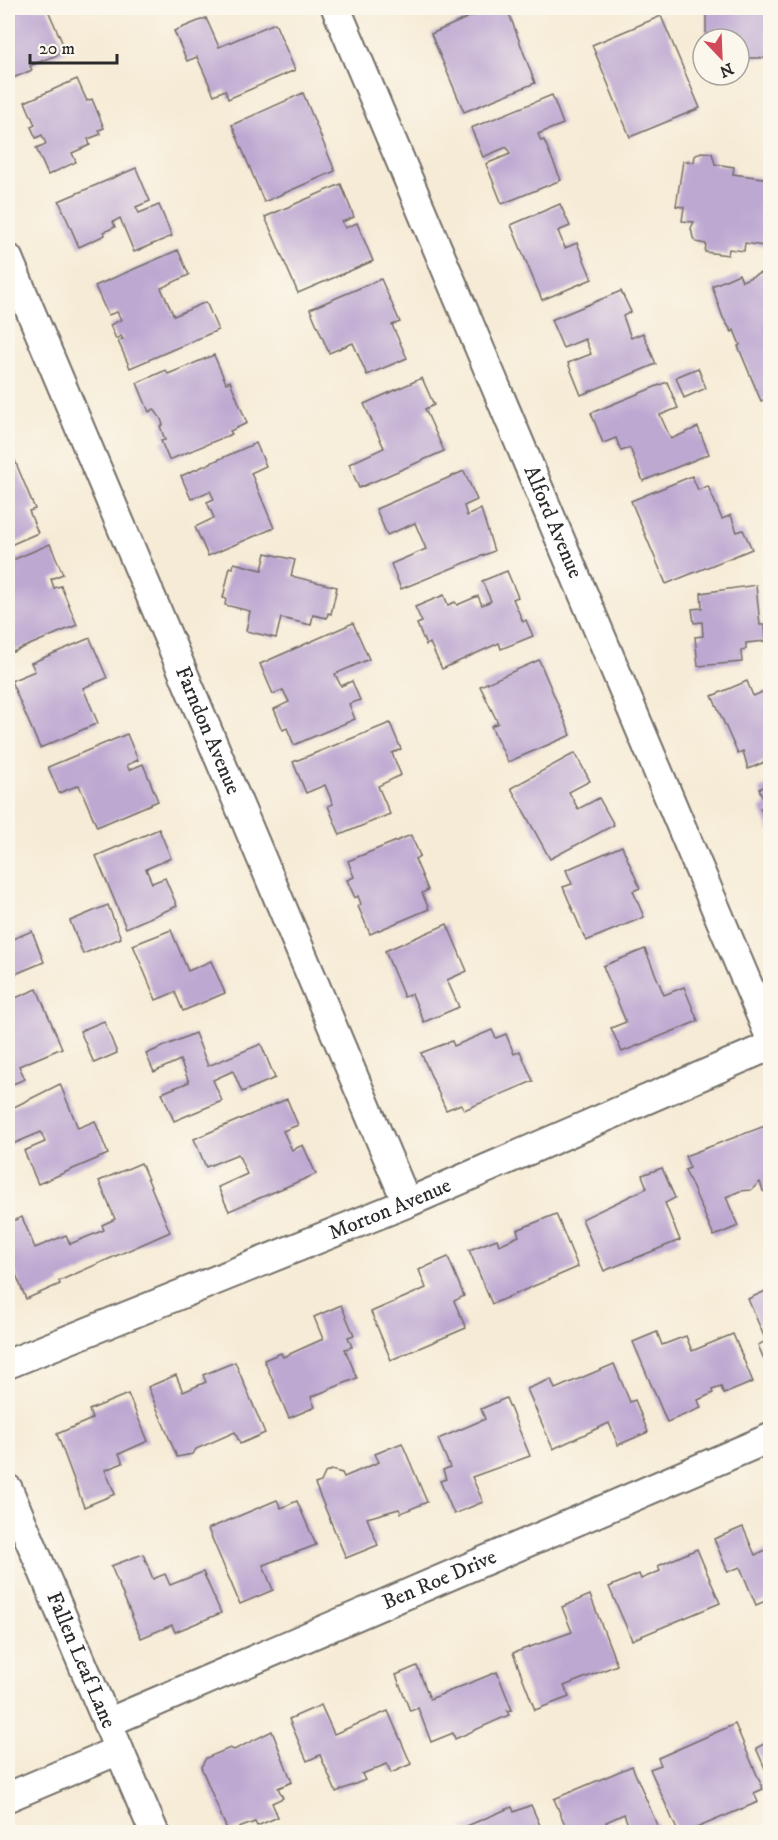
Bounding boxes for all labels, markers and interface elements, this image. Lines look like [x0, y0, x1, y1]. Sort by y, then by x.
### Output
scale bar [30, 27, 117, 65]
north arrow [691, 27, 751, 87]
text: 20 m [39, 38, 75, 60]
text: N [717, 58, 736, 82]
street label: Alford Avenue [518, 462, 588, 583]
street label: Farndon Avenue [169, 663, 246, 799]
street label: Morton Avenue [325, 1172, 455, 1246]
street label: Ben Roe Drive [379, 1544, 501, 1616]
street label: Fallen Leaf Lane [40, 1588, 121, 1732]

